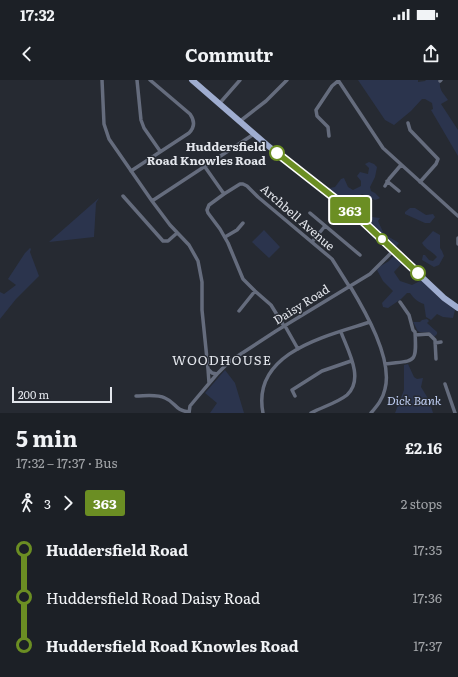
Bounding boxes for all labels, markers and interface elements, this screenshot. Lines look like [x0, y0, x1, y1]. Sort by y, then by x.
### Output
text: 17:32 [20, 3, 55, 26]
text: Commutr [185, 41, 273, 68]
icon: back [16, 43, 38, 65]
icon: share [420, 43, 442, 65]
place label: Huddersfield Road Knowles Road [147, 137, 266, 169]
marker: Huddersfield Road Knowles Road [269, 145, 285, 161]
street label: Archbell Avenue [257, 180, 339, 254]
line badge: 363 [327, 197, 373, 223]
text: 363 [338, 200, 362, 220]
unlabelled marker [376, 233, 388, 245]
unlabelled marker [410, 265, 426, 281]
street label: Daisy Road [269, 279, 333, 328]
district label: WOODHOUSE [172, 350, 272, 369]
scale bar [12, 385, 112, 404]
text: 200 m [18, 386, 49, 402]
park label: Dick Bank [387, 391, 442, 409]
text: 5 min [16, 421, 78, 454]
text: £2.16 [405, 436, 442, 459]
text: 17:32 – 17:37 · Bus [16, 453, 117, 472]
icon: walk [16, 492, 38, 514]
icon: forward [57, 492, 79, 514]
text: 363 [93, 493, 117, 513]
text: 3 [44, 494, 51, 513]
text: 2 stops [401, 494, 442, 513]
text: Huddersfield Road [46, 538, 188, 561]
text: 17:35 [413, 540, 442, 559]
text: Huddersfield Road Daisy Road [46, 586, 260, 609]
text: 17:36 [413, 588, 442, 607]
text: Huddersfield Road Knowles Road [46, 634, 299, 657]
text: 17:37 [413, 636, 442, 655]

